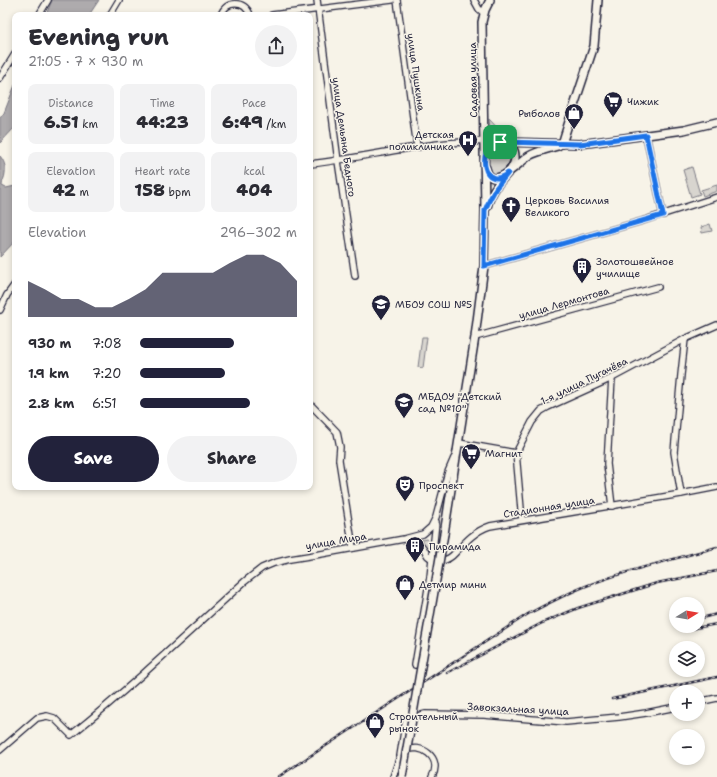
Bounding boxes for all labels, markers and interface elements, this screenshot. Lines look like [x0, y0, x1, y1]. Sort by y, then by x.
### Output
text: Evening run [28, 23, 169, 52]
button: share [255, 25, 297, 67]
street label: улица Пушкина [404, 32, 428, 113]
street label: Садовая улица [466, 42, 480, 118]
text: 21:05 · 7 × 930 m [28, 53, 143, 70]
street label: улица Демьяна Бедного [329, 76, 359, 198]
supermarket icon: Чижик [602, 90, 624, 118]
place label: Чижик [627, 95, 659, 108]
text: Distance [48, 96, 93, 111]
text: Time [150, 96, 175, 111]
text: Pace [242, 96, 266, 111]
shop icon: Рыболов [563, 102, 585, 130]
place label: Рыболов [518, 107, 560, 120]
text: 6.51 [44, 111, 79, 133]
text: 44:23 [136, 111, 189, 133]
text: 6:49 [222, 111, 263, 133]
text: km [79, 117, 98, 132]
text: /km [263, 117, 286, 132]
pin [483, 125, 517, 159]
place label: Детская поликлиника [389, 128, 455, 153]
hospital icon: Детская поликлиника [457, 129, 479, 157]
icon: arrive [489, 131, 511, 153]
text: Elevation [46, 164, 95, 179]
text: Heart rate [134, 164, 191, 179]
text: kcal [243, 164, 265, 179]
text: 42 [53, 179, 76, 201]
text: 158 [134, 179, 165, 201]
text: 404 [236, 179, 272, 201]
text: m [76, 185, 89, 200]
text: bpm [165, 185, 191, 200]
place label: Церковь Василия Великого [525, 194, 609, 219]
church icon: Церковь Василия Великого [500, 195, 522, 223]
text: Elevation [28, 224, 86, 241]
text: 296–302 m [220, 224, 297, 241]
place label: Золотошвейное училище [596, 255, 674, 280]
building icon: Золотошвейное училище [571, 256, 593, 284]
street label: улица Лермонтова [517, 284, 611, 322]
school or university icon: МБОУ СОШ №5 [370, 293, 392, 321]
place label: МБОУ СОШ №5 [395, 298, 472, 311]
text: 930 m [28, 335, 71, 352]
text: 7:08 [92, 335, 122, 352]
street label: 1-я улица Пугачёва [538, 354, 630, 408]
text: 1.9 km [28, 365, 69, 382]
text: 7:20 [92, 365, 121, 382]
place label: МБДОУ "Детский сад №10" [418, 390, 502, 415]
school or university icon: МБДОУ "Детский сад №10" [393, 391, 415, 419]
text: 2.8 km [28, 395, 74, 412]
text: 6:51 [92, 395, 117, 412]
button: Save [28, 436, 159, 482]
button: Share [167, 436, 297, 482]
supermarket icon: Магнит [460, 442, 482, 470]
place label: Магнит [485, 447, 523, 460]
theatre icon: Проспект [394, 474, 416, 502]
place label: Проспект [419, 479, 465, 492]
street label: Стадионная улица [502, 493, 596, 521]
street label: улица Мира [305, 529, 368, 553]
building icon: Пирамида [404, 535, 426, 563]
place label: Пирамида [429, 540, 482, 553]
shop icon: Детмир мини [394, 573, 416, 601]
place label: Детмир мини [419, 578, 487, 591]
north arrow [669, 597, 705, 633]
map controls [669, 597, 705, 765]
button: layers [669, 641, 705, 677]
button: + [669, 685, 705, 721]
street label: Завокзальная улица [467, 700, 570, 718]
place label: Строительный рынок [389, 710, 459, 735]
shop icon: Строительный рынок [364, 711, 386, 739]
button: − [669, 729, 705, 765]

